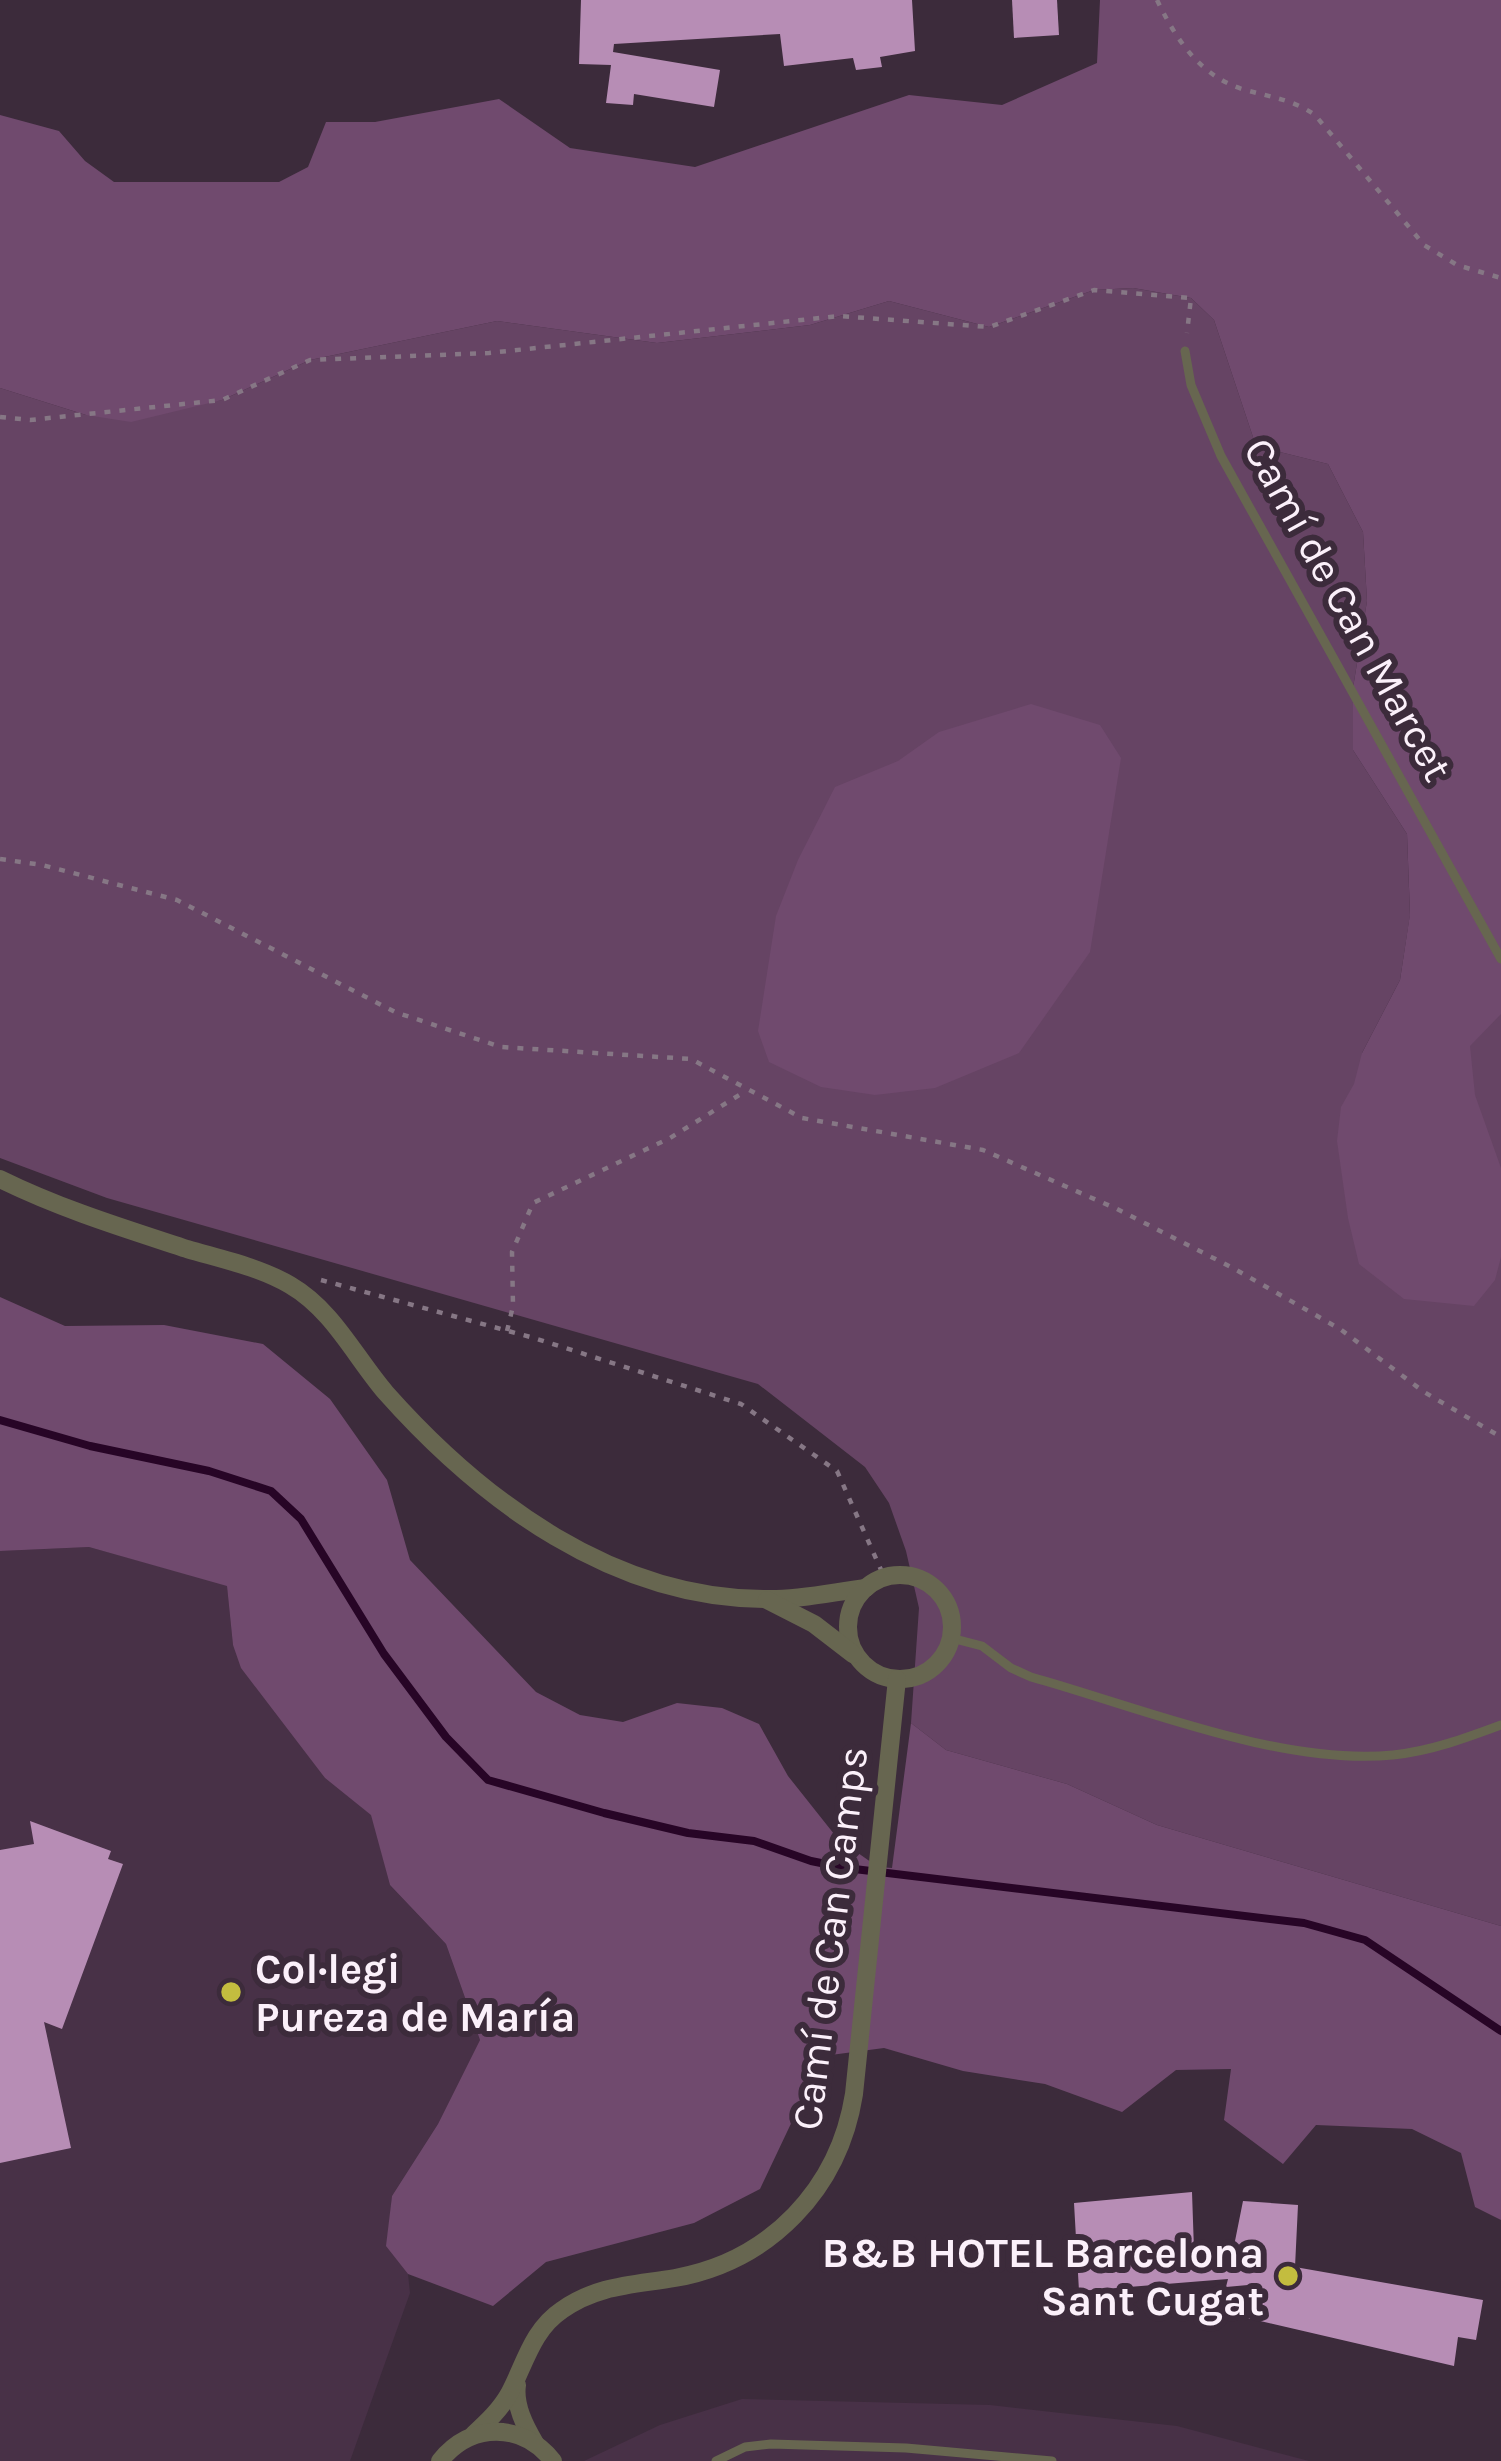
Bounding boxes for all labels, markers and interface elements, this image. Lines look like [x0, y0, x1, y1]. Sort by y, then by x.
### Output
street label: Camí de Can Marcet [1233, 429, 1463, 790]
street label: Camí de Can Camps [782, 1743, 878, 2133]
place label: Col·legi Pureza de María [255, 1944, 575, 2042]
marker: Col·legi Pureza de María [218, 1979, 244, 2005]
place label: B&B HOTEL Barcelona Sant Cugat [822, 2228, 1264, 2326]
marker: B&B HOTEL Barcelona Sant Cugat [1275, 2263, 1301, 2289]

